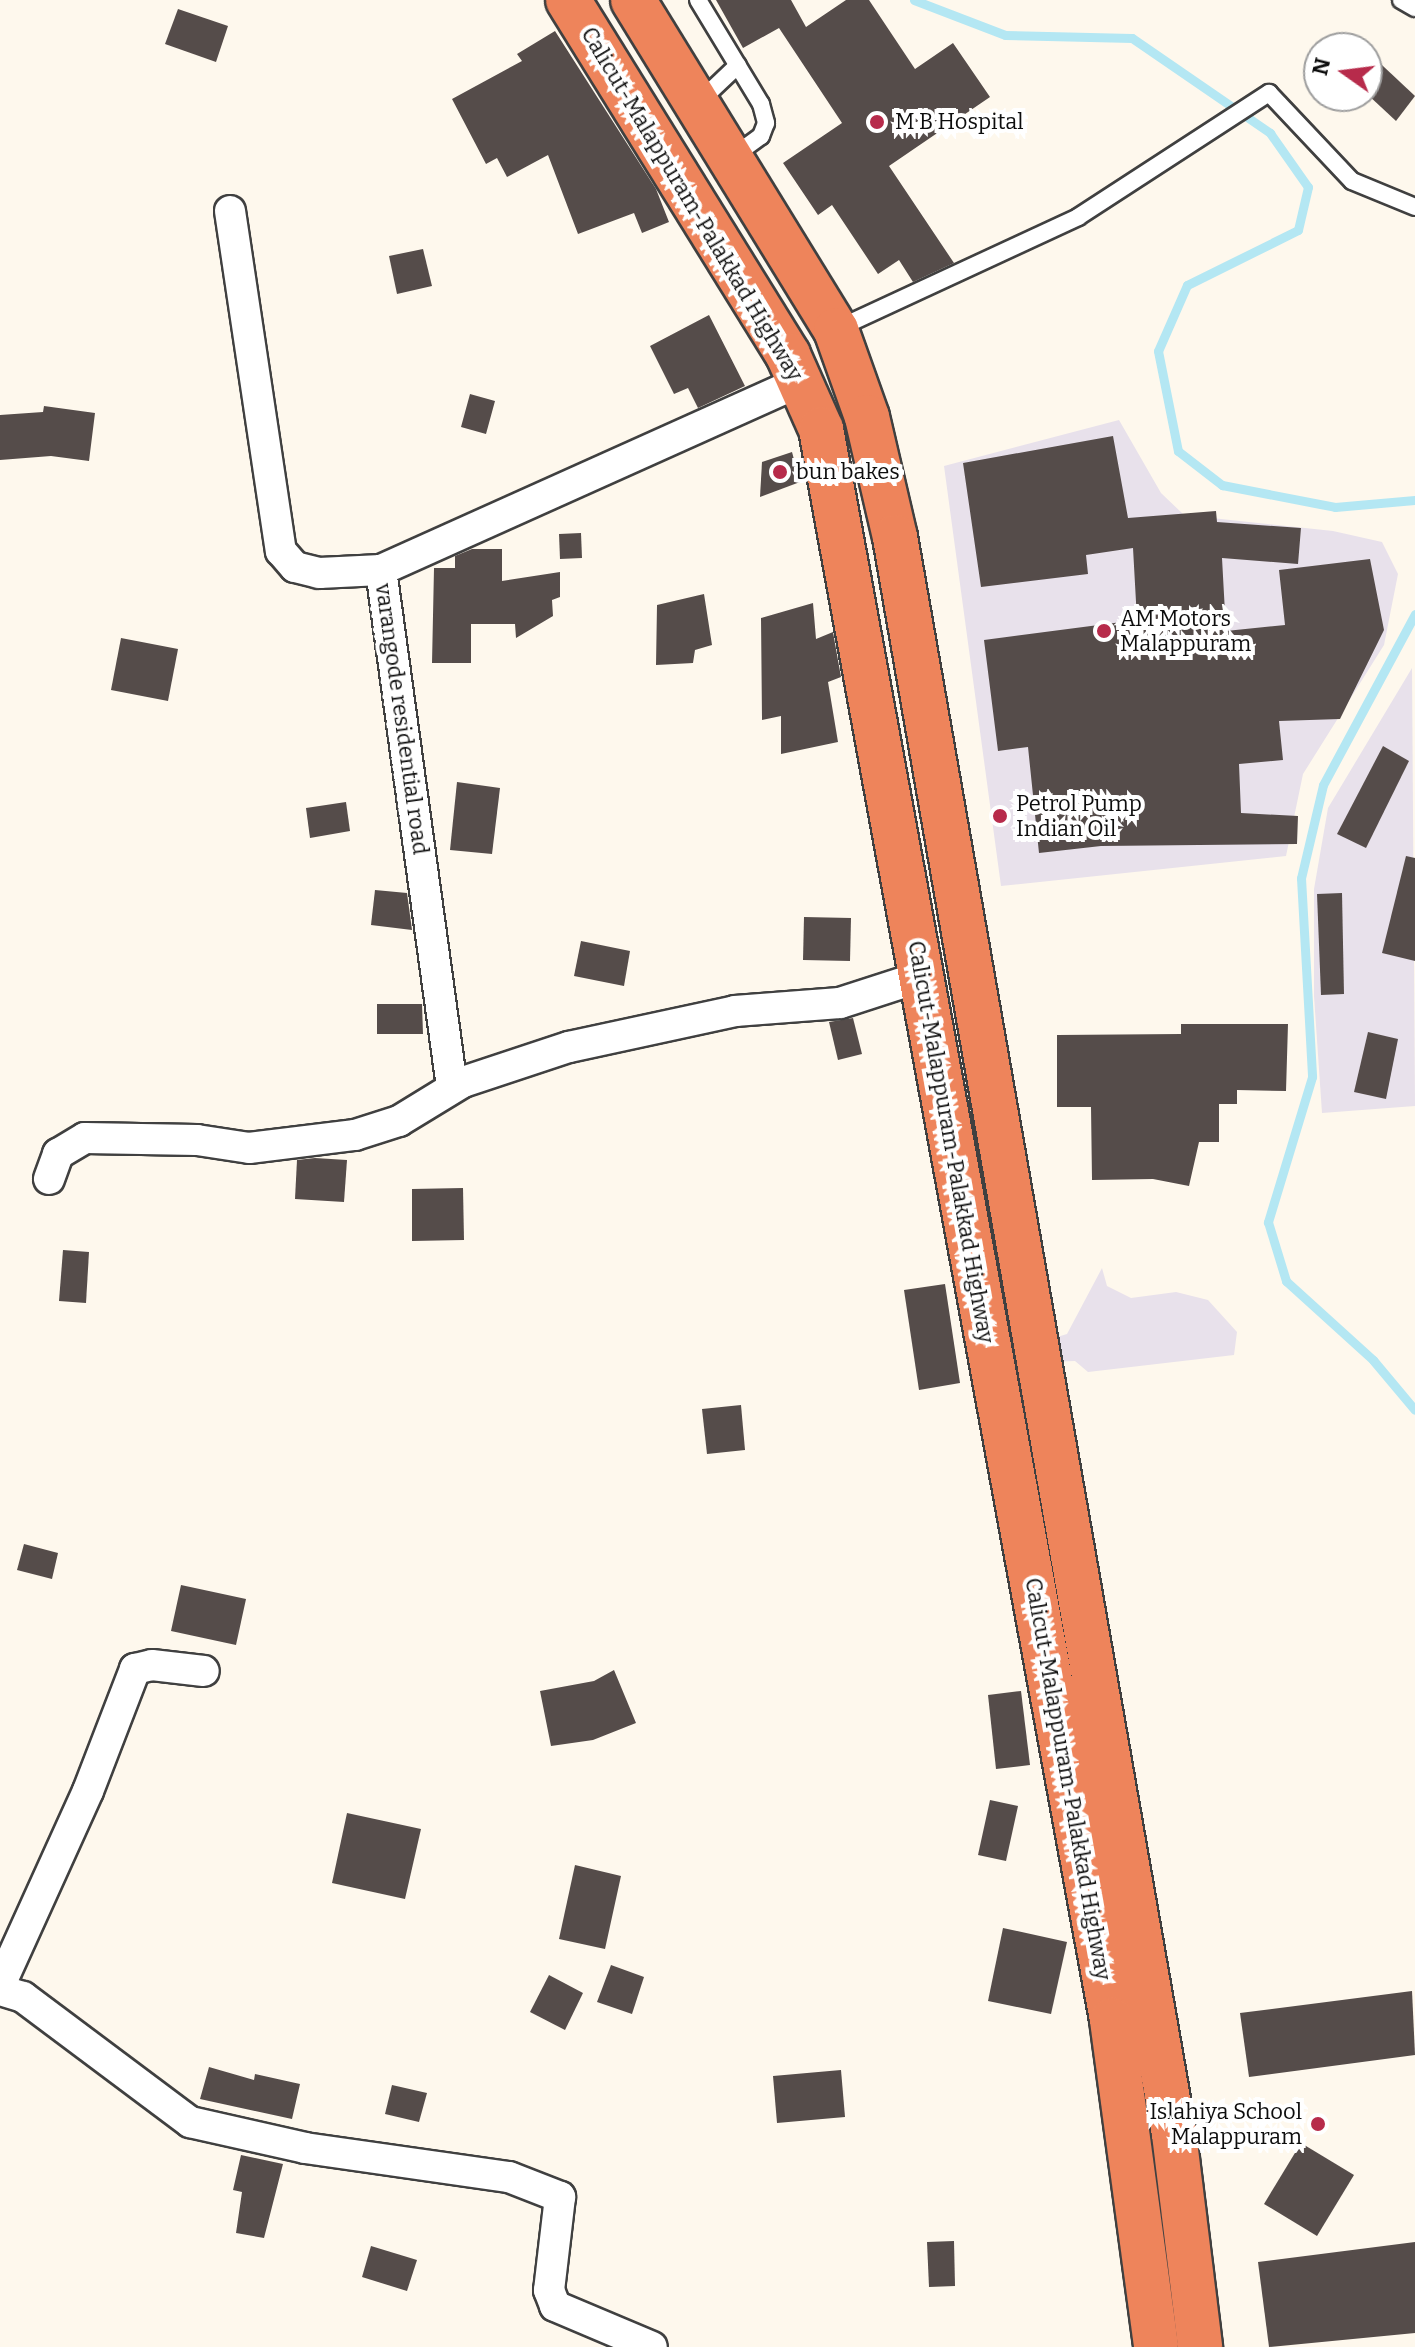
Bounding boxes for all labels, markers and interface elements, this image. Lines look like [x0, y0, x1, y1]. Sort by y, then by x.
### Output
street label: Calicut-Malappuram-Palakkad Highway [576, 22, 808, 386]
north arrow [1303, 32, 1383, 112]
text: N [1306, 55, 1336, 78]
place label: M B Hospital [895, 109, 1024, 135]
marker: M B Hospital [866, 111, 888, 133]
place label: bun bakes [796, 459, 900, 485]
marker: bun bakes [771, 463, 789, 481]
street label: varangode residential road [370, 582, 434, 856]
place label: AM Motors Malappuram [1120, 605, 1251, 656]
marker: AM Motors Malappuram [1095, 622, 1113, 640]
place label: Petrol Pump Indian Oil [1016, 790, 1142, 842]
marker: Petrol Pump Indian Oil [991, 807, 1009, 825]
street label: Calicut-Malappuram-Palakkad Highway [903, 939, 999, 1345]
street label: Calicut-Malappuram-Palakkad Highway [1020, 1576, 1116, 1982]
place label: Islahiya School Malappuram [1149, 2098, 1302, 2150]
marker: Islahiya School Malappuram [1309, 2115, 1327, 2133]

